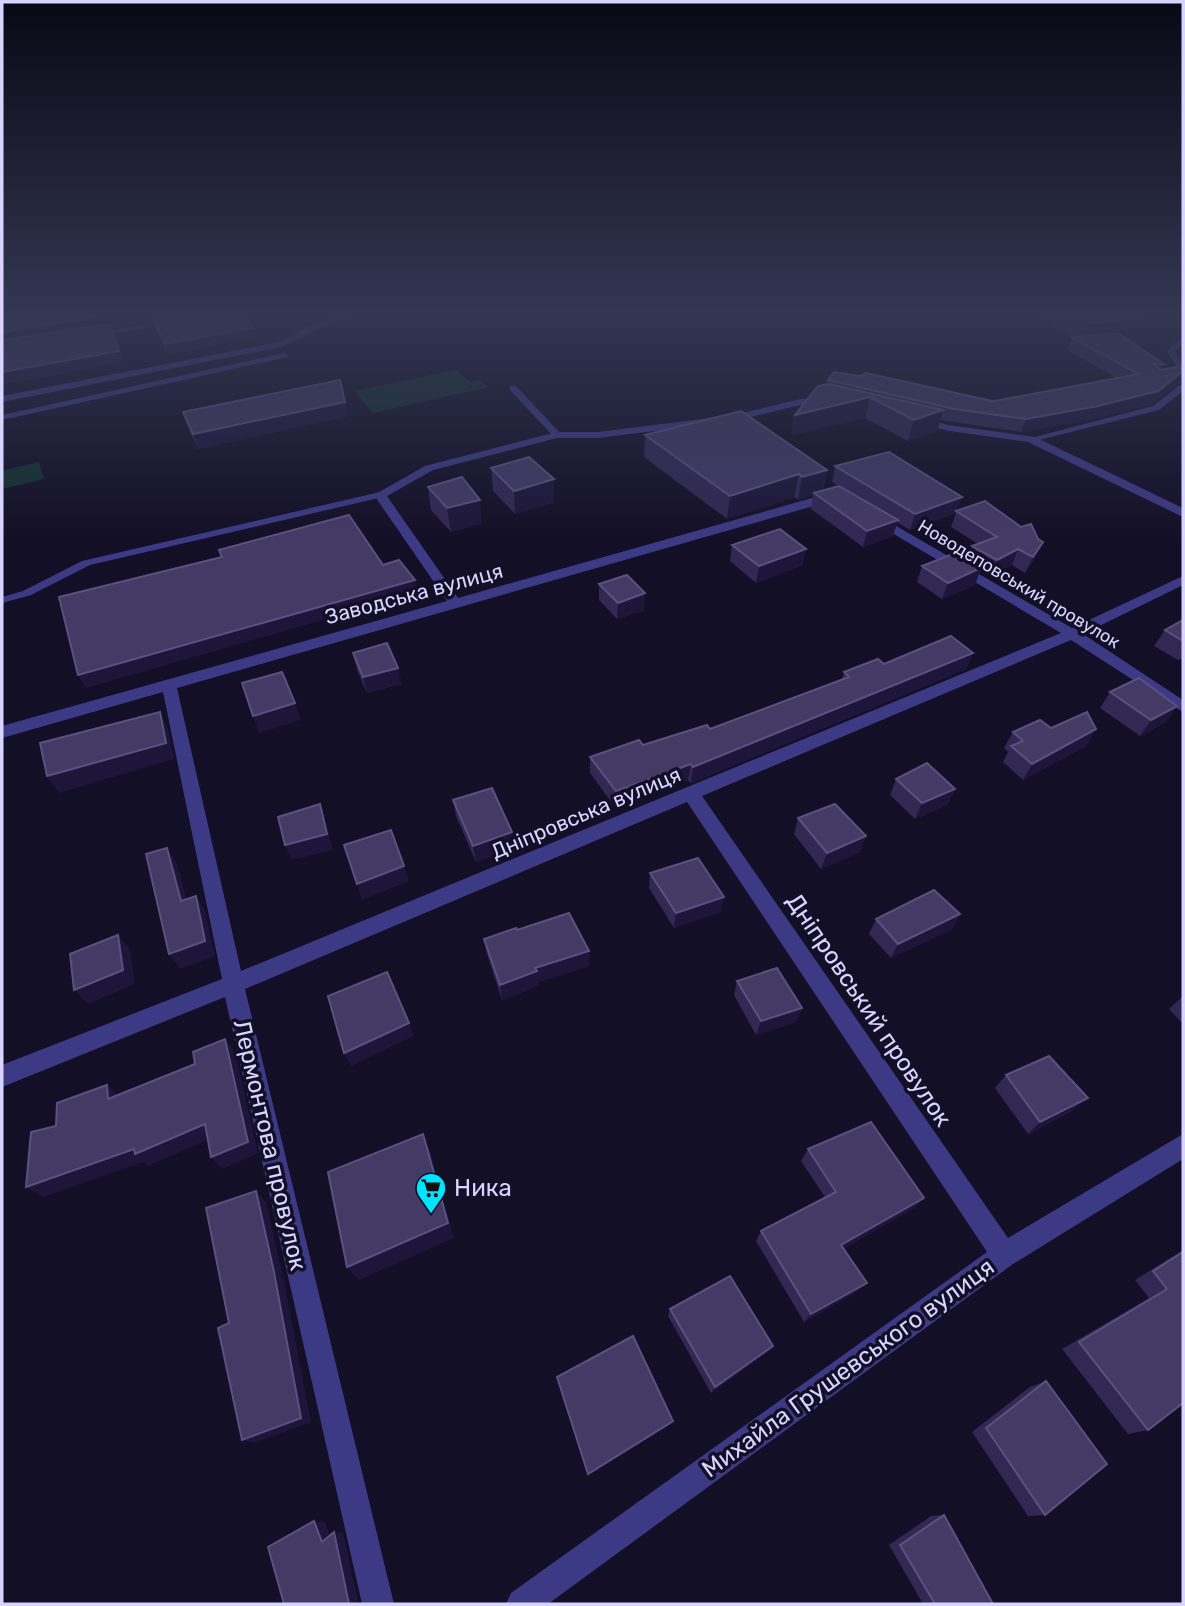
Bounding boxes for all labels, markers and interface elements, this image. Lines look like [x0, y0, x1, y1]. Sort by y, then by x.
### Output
street label: Новодеповський провулок [914, 515, 1124, 653]
street label: Заводська вулиця [322, 558, 506, 629]
street label: Дніпровська вулиця [487, 761, 684, 864]
street label: Дніпровський провулок [780, 888, 958, 1132]
street label: Лермонтова провулок [227, 1017, 313, 1273]
supermarket icon: Ника [414, 1171, 448, 1215]
place label: Ника [454, 1174, 512, 1202]
street label: Михайла Грушевського вулиця [696, 1253, 1000, 1483]

